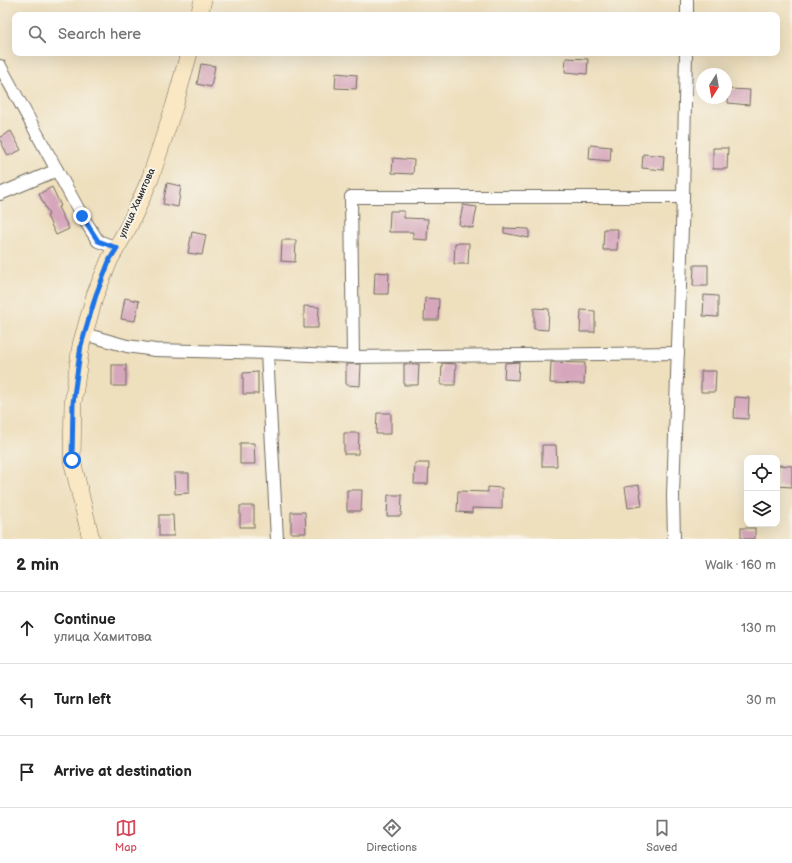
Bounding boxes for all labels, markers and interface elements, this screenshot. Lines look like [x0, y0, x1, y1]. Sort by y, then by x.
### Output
search box [12, 12, 780, 56]
icon: search [26, 23, 48, 45]
text: Search here [58, 25, 141, 44]
north arrow [696, 68, 732, 104]
street label: улица Хамитова [116, 166, 158, 240]
route end [73, 207, 91, 225]
route start [63, 451, 81, 469]
map controls [744, 455, 780, 527]
button: locate [744, 455, 780, 491]
button: layers [744, 491, 780, 527]
text: 2 min [16, 555, 59, 575]
text: Walk · 160 m [705, 557, 776, 573]
text: Continue [54, 610, 116, 629]
icon: ahead [16, 617, 38, 639]
text: 130 m [741, 620, 776, 636]
text: улица Хамитова [54, 629, 152, 645]
icon: left [16, 689, 38, 711]
text: Turn left [54, 690, 111, 709]
text: 30 m [746, 692, 776, 708]
icon: arrive [16, 761, 38, 783]
text: Arrive at destination [54, 762, 192, 781]
tab: Map [115, 817, 137, 854]
tab: Directions [366, 817, 417, 854]
tab: Saved [646, 817, 677, 854]

